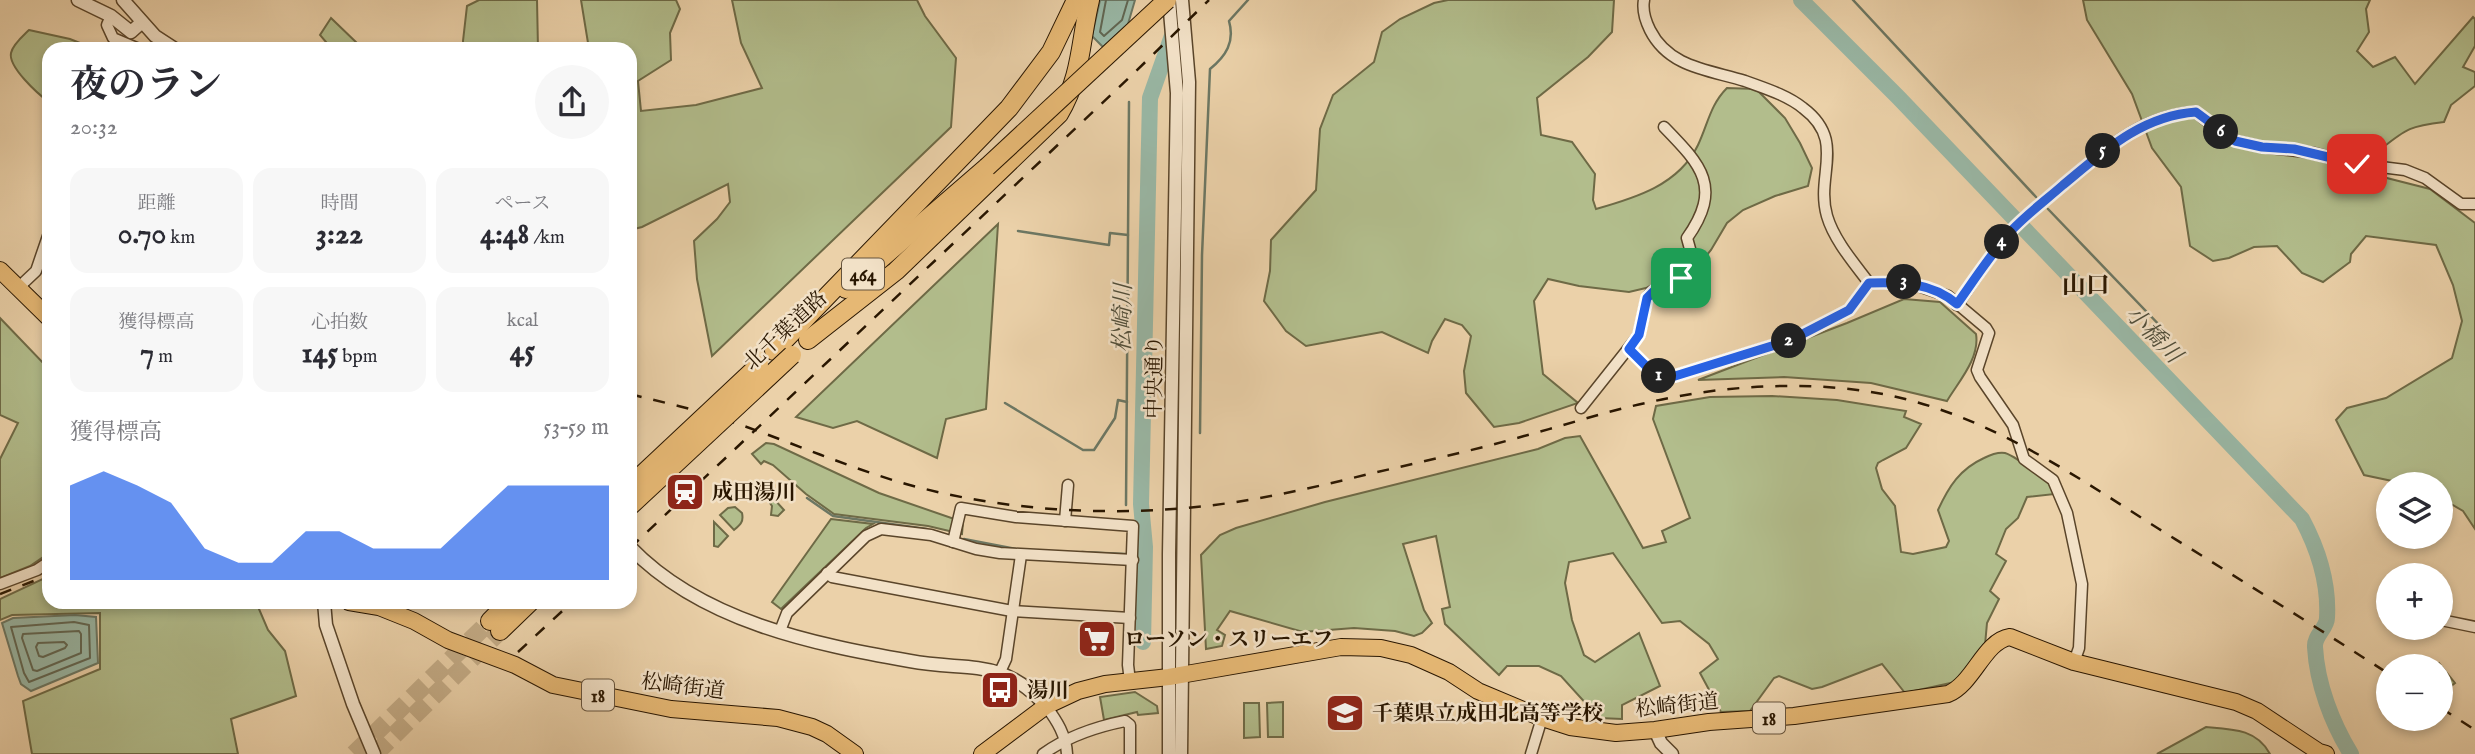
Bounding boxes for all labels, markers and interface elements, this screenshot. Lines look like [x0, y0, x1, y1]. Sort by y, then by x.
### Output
text: 夜のラン [70, 63, 222, 111]
button: share [535, 65, 609, 139]
text: 20:32 [70, 113, 118, 142]
pin: 6 [2204, 114, 2238, 150]
text: 6 [2216, 119, 2225, 143]
pin: 5 [2086, 134, 2120, 168]
pin [2327, 134, 2387, 194]
text: 5 [2099, 138, 2106, 162]
icon: check [2338, 145, 2376, 183]
text: 距離 [137, 192, 176, 216]
text: 時間 [320, 192, 359, 216]
text: ペース [494, 192, 551, 216]
text: 0.70 [118, 216, 166, 254]
text: 3:22 [316, 216, 363, 254]
text: 4:48 [480, 216, 529, 254]
pin: 4 [1984, 224, 2020, 260]
text: km [166, 226, 195, 250]
text: /km [529, 226, 565, 250]
text: 4 [1997, 229, 2006, 253]
pin [1651, 248, 1711, 308]
road number: 464 [842, 258, 884, 290]
icon: arrive [1662, 259, 1700, 297]
pin: 3 [1886, 264, 1922, 300]
text: 3 [1900, 269, 1907, 293]
district label: 山口 [2062, 271, 2110, 302]
water label: 松崎川 [1108, 280, 1139, 353]
street label: 北千葉道路 [738, 285, 834, 377]
water label: 小橋川 [2119, 300, 2189, 372]
text: kcal [507, 309, 538, 333]
text: 獲得標高 [118, 311, 195, 335]
text: 心拍数 [311, 311, 368, 335]
pin: 2 [1772, 324, 1806, 358]
text: 2 [1784, 328, 1793, 352]
text: 45 [510, 333, 535, 371]
text: 7 [140, 335, 154, 373]
text: 145 [302, 335, 338, 373]
street label: 中央通り [1141, 335, 1170, 419]
text: m [154, 345, 173, 369]
text: bpm [338, 345, 377, 369]
pin: 1 [1642, 358, 1676, 394]
text: 1 [1655, 363, 1662, 387]
text: 53–59 m [543, 413, 609, 442]
text: 獲得標高 [70, 418, 162, 447]
station icon: 成田湯川 [664, 471, 706, 513]
map controls [2376, 472, 2453, 731]
button: layers [2376, 472, 2453, 549]
place label: 成田湯川 [712, 480, 796, 507]
button: + [2376, 563, 2453, 640]
supermarket icon: ローソン・スリーエフ [1076, 618, 1118, 660]
place label: ローソン・スリーエフ [1124, 627, 1333, 654]
button: − [2376, 654, 2453, 731]
street label: 松崎街道 [639, 669, 726, 706]
bus stop icon: 湯川 [979, 669, 1021, 711]
place label: 湯川 [1027, 678, 1069, 705]
road number: 18 [582, 680, 614, 710]
street label: 松崎街道 [1634, 689, 1720, 724]
school or university icon: 千葉県立成田北高等学校 [1324, 692, 1366, 734]
place label: 千葉県立成田北高等学校 [1372, 701, 1603, 728]
road number: 18 [1753, 702, 1785, 734]

